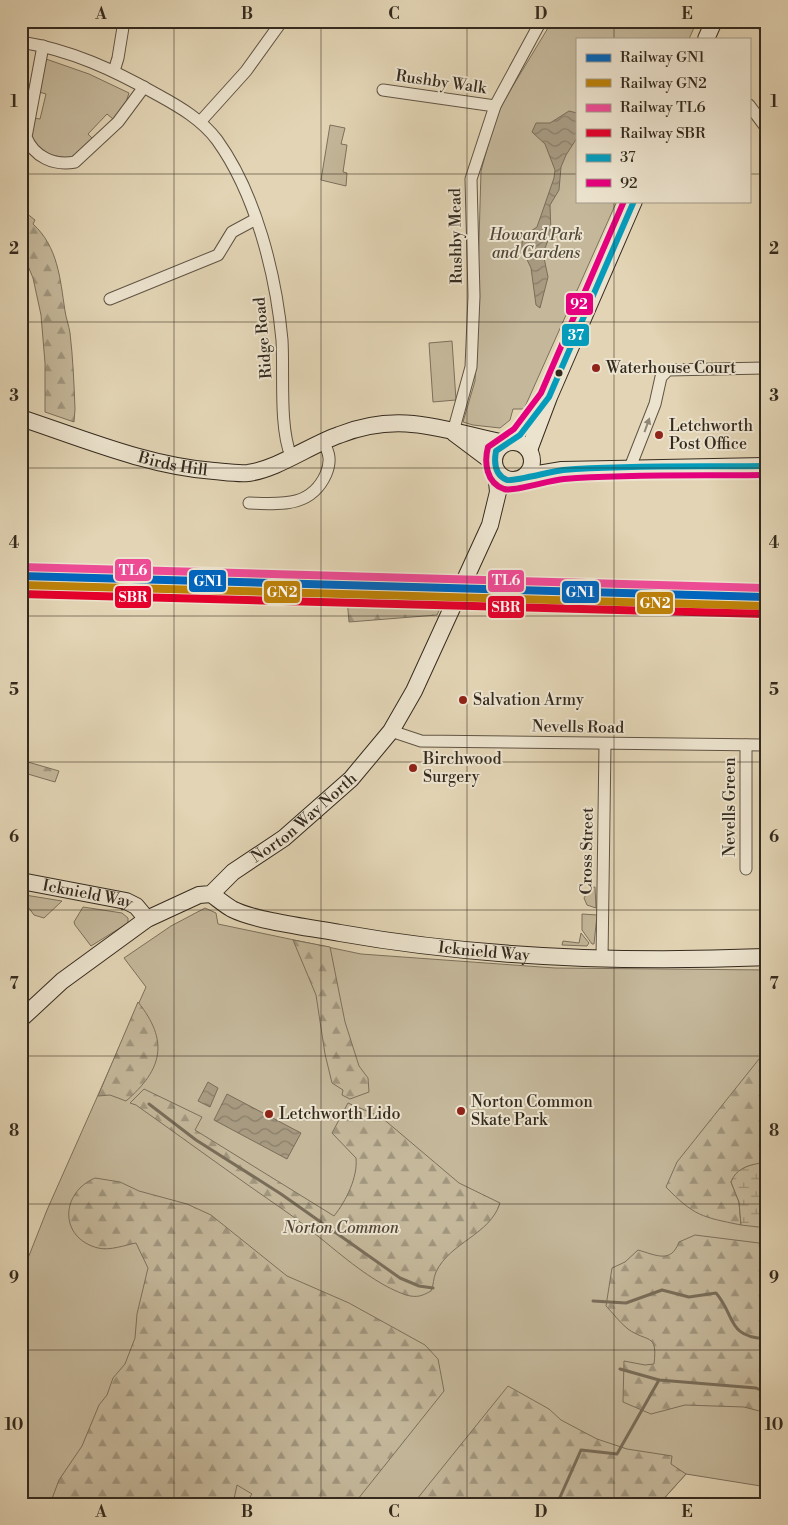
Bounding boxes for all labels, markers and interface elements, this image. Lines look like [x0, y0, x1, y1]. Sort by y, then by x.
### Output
text: A [94, 4, 107, 24]
text: B [241, 4, 253, 24]
text: C [388, 4, 400, 24]
text: D [535, 4, 548, 24]
text: E [681, 4, 693, 24]
legend [576, 38, 750, 202]
text: Railway GN1 [620, 48, 705, 67]
street label: Rushby Walk [394, 66, 489, 98]
text: Railway GN2 [620, 74, 707, 93]
text: 1 [10, 92, 18, 112]
text: 1 [770, 92, 778, 112]
text: Railway TL6 [620, 98, 706, 117]
text: Railway SBR [620, 124, 706, 143]
text: 37 [620, 148, 636, 167]
text: 92 [620, 174, 638, 193]
street label: Rushby Mead [445, 188, 467, 284]
park label: Howard Park and Gardens [488, 225, 583, 263]
text: 2 [9, 239, 19, 259]
text: 2 [769, 239, 779, 259]
line badge: 92 [565, 292, 594, 316]
street label: Ridge Road [249, 296, 277, 380]
text: 92 [570, 296, 588, 314]
line badge: 37 [561, 323, 590, 347]
text: 37 [568, 327, 585, 345]
place label: Waterhouse Court [605, 358, 736, 378]
marker: Waterhouse Court [590, 362, 602, 374]
unlabelled marker [554, 368, 564, 378]
text: 3 [9, 386, 19, 406]
text: 3 [769, 386, 779, 406]
place label: Letchworth Post Office [669, 416, 754, 454]
one-way arrow [644, 417, 652, 432]
marker: Letchworth Post Office [653, 429, 665, 441]
street label: Birds Hill [135, 447, 209, 480]
text: 4 [9, 533, 20, 553]
text: 4 [769, 533, 780, 553]
line badge: TL6 [114, 558, 152, 582]
text: TL6 [119, 562, 147, 580]
line badge: GN1 [188, 569, 227, 593]
line badge: TL6 [487, 569, 525, 593]
text: TL6 [492, 572, 520, 590]
text: GN1 [194, 573, 223, 591]
line badge: GN2 [263, 580, 301, 604]
line badge: GN1 [561, 580, 600, 604]
text: GN2 [267, 584, 298, 602]
text: GN1 [566, 584, 595, 602]
line badge: SBR [114, 585, 152, 609]
text: SBR [119, 589, 148, 607]
line badge: GN2 [636, 591, 674, 615]
line badge: SBR [487, 595, 525, 619]
text: GN2 [640, 595, 671, 613]
text: SBR [492, 599, 521, 617]
text: 5 [9, 680, 19, 700]
text: 5 [769, 680, 779, 700]
place label: Salvation Army [473, 690, 584, 710]
marker: Salvation Army [457, 694, 469, 706]
street label: Nevells Road [532, 716, 624, 738]
place label: Birchwood Surgery [422, 749, 502, 787]
street label: Nevells Green [720, 757, 740, 857]
marker: Birchwood Surgery [407, 762, 419, 774]
street label: Norton Way North [247, 768, 361, 867]
street label: Cross Street [576, 807, 598, 895]
text: 6 [9, 827, 19, 847]
text: 6 [769, 827, 779, 847]
street label: Icknield Way [41, 875, 137, 913]
street label: Icknield Way [437, 937, 531, 965]
text: 7 [9, 974, 19, 994]
text: 7 [769, 974, 779, 994]
place label: Norton Common Skate Park [471, 1092, 593, 1130]
place label: Letchworth Lido [279, 1104, 400, 1124]
marker: Norton Common Skate Park [455, 1105, 467, 1117]
marker: Letchworth Lido [263, 1108, 275, 1120]
text: 8 [9, 1121, 19, 1141]
text: 8 [769, 1121, 779, 1141]
park label: Norton Common [282, 1218, 400, 1238]
text: 9 [9, 1268, 19, 1288]
text: 9 [769, 1268, 779, 1288]
text: 10 [5, 1415, 23, 1435]
text: 10 [765, 1415, 783, 1435]
text: A [94, 1502, 107, 1522]
text: B [241, 1502, 253, 1522]
text: C [388, 1502, 400, 1522]
text: D [535, 1502, 548, 1522]
text: E [681, 1502, 693, 1522]

